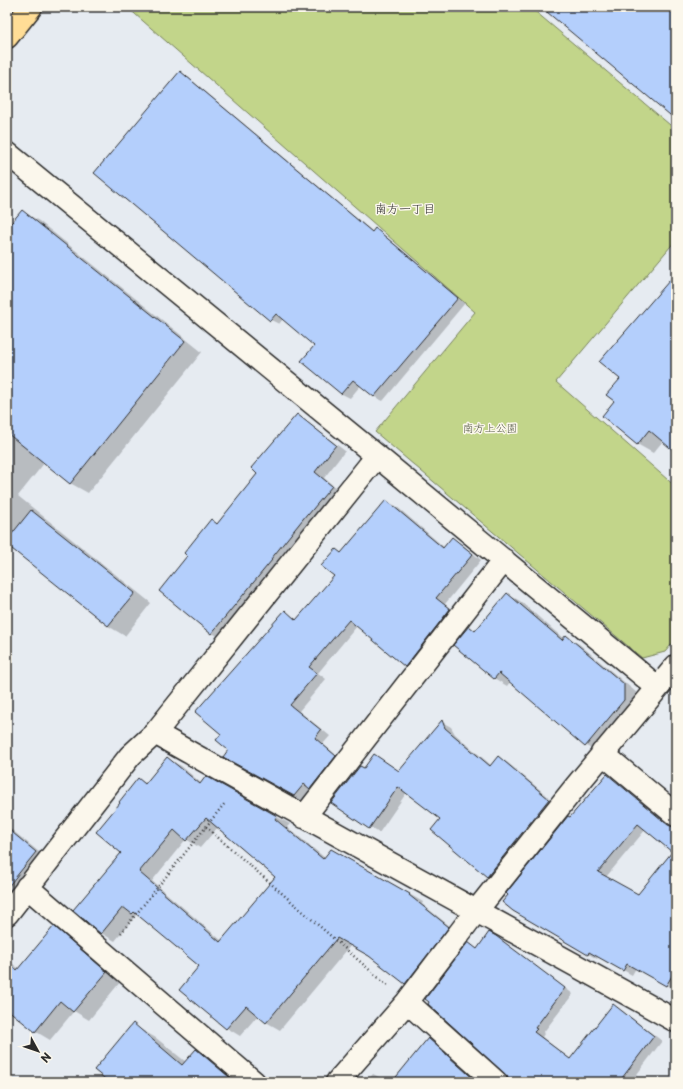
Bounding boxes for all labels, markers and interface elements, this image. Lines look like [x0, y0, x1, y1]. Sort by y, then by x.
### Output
district label: 南方一丁目 [375, 199, 435, 217]
park label: 南方上公園 [463, 419, 518, 436]
north arrow [18, 1031, 58, 1071]
text: N [37, 1049, 55, 1067]

